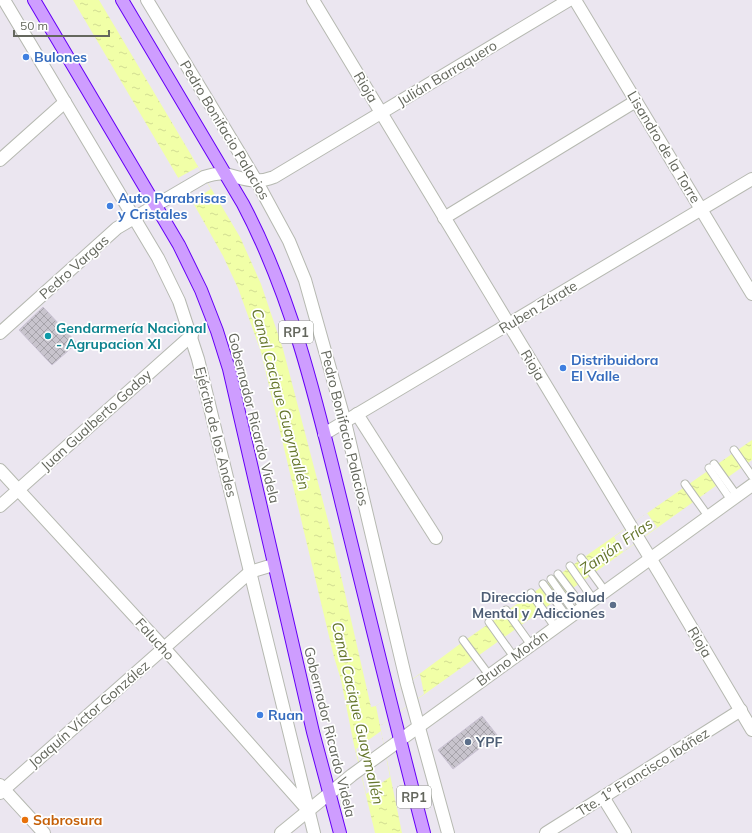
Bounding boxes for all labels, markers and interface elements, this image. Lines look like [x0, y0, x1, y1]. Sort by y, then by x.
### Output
scale bar [14, 12, 109, 38]
text: 50 m [20, 18, 48, 33]
street label: Julián Barraquero [394, 36, 500, 110]
place label: Bulones [34, 48, 87, 66]
marker: Bulones [21, 52, 31, 62]
street label: Pedro Bonifacio Palacios [176, 57, 274, 203]
street label: Rioja [350, 68, 382, 106]
street label: Lisandro de la Torre [623, 88, 705, 206]
place label: Auto Parabrisas y Cristales [117, 189, 227, 223]
marker: Auto Parabrisas y Cristales [105, 201, 115, 211]
street label: Pedro Vargas [35, 231, 113, 303]
street label: Ruben Zárate [496, 277, 580, 337]
water label: Canal Cacique Guaymallén [248, 306, 314, 492]
place label: Gendarmería Nacional - Agrupacion XI [56, 319, 206, 353]
road number: RP1 [279, 321, 313, 343]
marker: Gendarmería Nacional - Agrupacion XI [43, 331, 53, 341]
street label: Gobernador Ricardo Videla [224, 331, 284, 505]
street label: Rioja [517, 346, 549, 384]
street label: Pedro Bonifacio Palacios [317, 348, 373, 508]
place label: Distribuidora El Valle [571, 351, 659, 385]
marker: Distribuidora El Valle [558, 363, 568, 373]
street label: Juan Gualberto Godoy [37, 365, 156, 474]
street label: Ejército de los Andes [191, 365, 241, 499]
water label: Zanjón Frías [576, 514, 656, 578]
place label: Direccion de Salud Mental y Adicciones [472, 588, 605, 622]
marker: Direccion de Salud Mental y Adicciones [608, 600, 618, 610]
street label: Falucho [131, 614, 179, 664]
water label: Canal Cacique Guaymallén [328, 620, 388, 806]
street label: Rioja [684, 623, 716, 661]
street label: Bruno Morón [473, 626, 551, 690]
street label: Gobernador Ricardo Videla [300, 645, 360, 819]
street label: Joaquín Víctor González [25, 657, 153, 771]
place label: Ruan [268, 706, 303, 724]
marker: Ruan [255, 710, 265, 720]
street label: Tte. 1° Francisco Ibáñez [573, 724, 713, 820]
place label: YPF [475, 733, 503, 751]
marker: YPF [463, 737, 473, 747]
road number: RP1 [397, 786, 431, 808]
place label: Sabrosura [33, 811, 103, 829]
marker: Sabrosura [20, 815, 30, 825]

